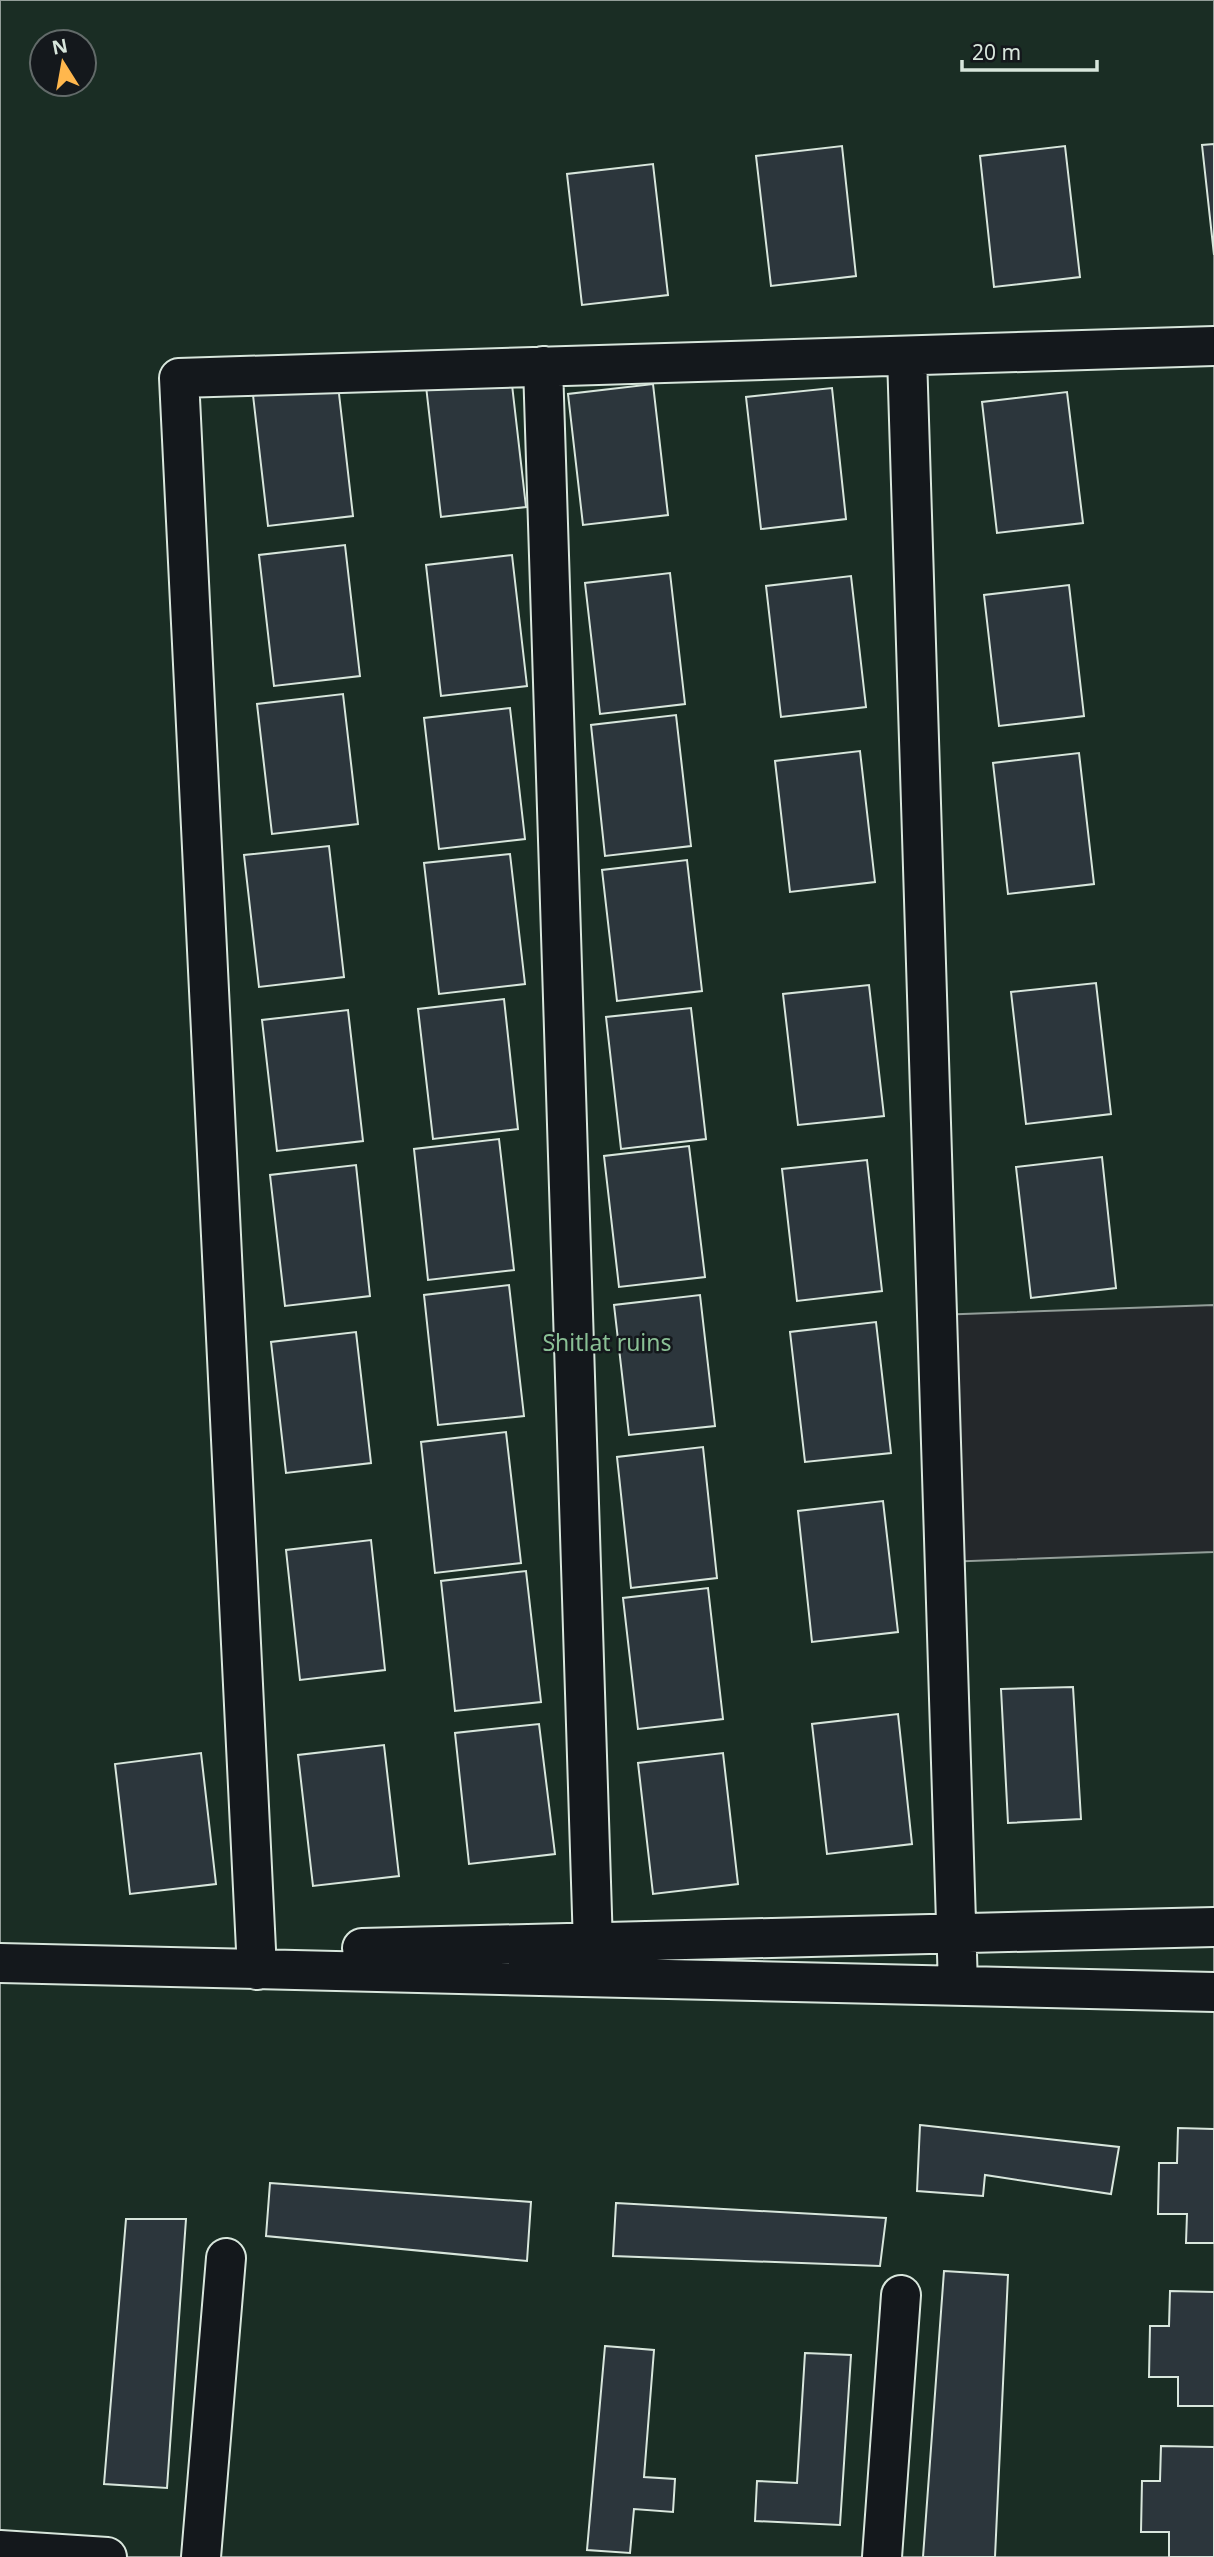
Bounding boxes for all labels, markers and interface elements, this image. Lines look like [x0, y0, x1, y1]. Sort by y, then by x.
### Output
north arrow [28, 28, 98, 98]
scale bar [962, 28, 1097, 72]
text: N [50, 32, 70, 61]
text: 20 m [972, 38, 1021, 66]
park label: Shitlat ruins [542, 1326, 672, 1358]

